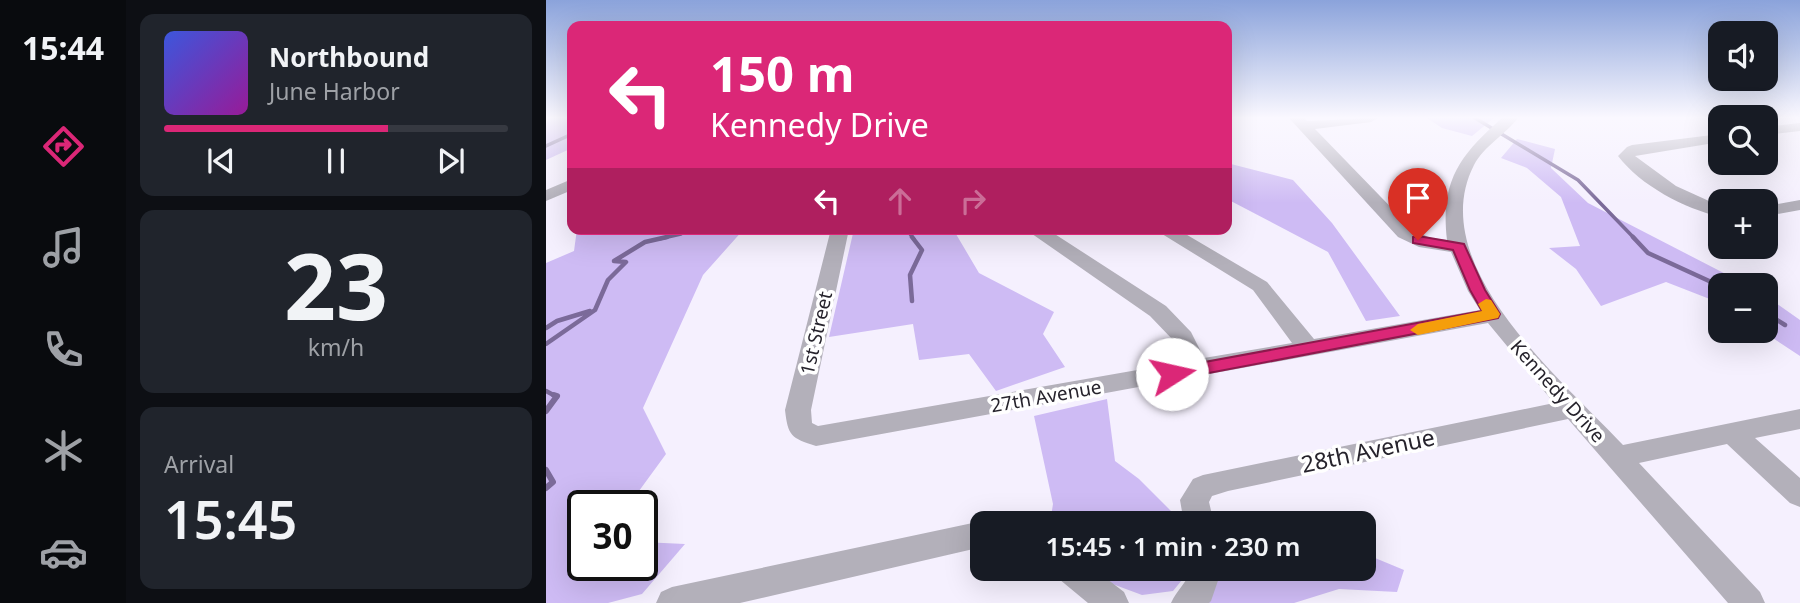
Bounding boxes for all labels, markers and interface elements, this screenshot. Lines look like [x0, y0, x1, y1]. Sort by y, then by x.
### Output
map controls [1708, 21, 1778, 343]
button: sound [1708, 21, 1778, 91]
text: 15:44 [22, 26, 104, 69]
text: Northbound [269, 39, 429, 75]
text: 150 m [710, 40, 855, 106]
icon: left [595, 49, 686, 140]
text: June Harbor [269, 75, 400, 107]
text: Kennedy Drive [710, 103, 929, 146]
button: search [1708, 105, 1778, 175]
icon: directions [39, 122, 88, 171]
icon: previous [202, 142, 240, 180]
icon: pause [317, 142, 355, 180]
icon: next [432, 142, 470, 180]
pin [1388, 168, 1448, 240]
icon: arrive [1399, 179, 1437, 217]
icon: left [808, 182, 846, 220]
icon: ahead [881, 182, 919, 220]
icon: right [954, 182, 992, 220]
button: + [1708, 189, 1778, 259]
icon: music [39, 223, 88, 272]
text: 23 [284, 223, 388, 347]
button: − [1708, 273, 1778, 343]
street label: 1st Street [794, 289, 838, 377]
icon: phone [39, 325, 88, 374]
text: km/h [308, 331, 364, 363]
street label: Kennedy Drive [1505, 334, 1611, 448]
position arrow [1135, 337, 1209, 411]
street label: 27th Avenue [989, 373, 1103, 419]
street label: 28th Avenue [1298, 420, 1437, 480]
icon: climate [39, 426, 88, 475]
text: Arrival [164, 448, 234, 480]
text: 15:45 [164, 483, 297, 554]
speed limit sign: 30 [567, 490, 658, 581]
icon: car [39, 528, 88, 577]
text: 15:45 · 1 min · 230 m [1046, 528, 1300, 564]

